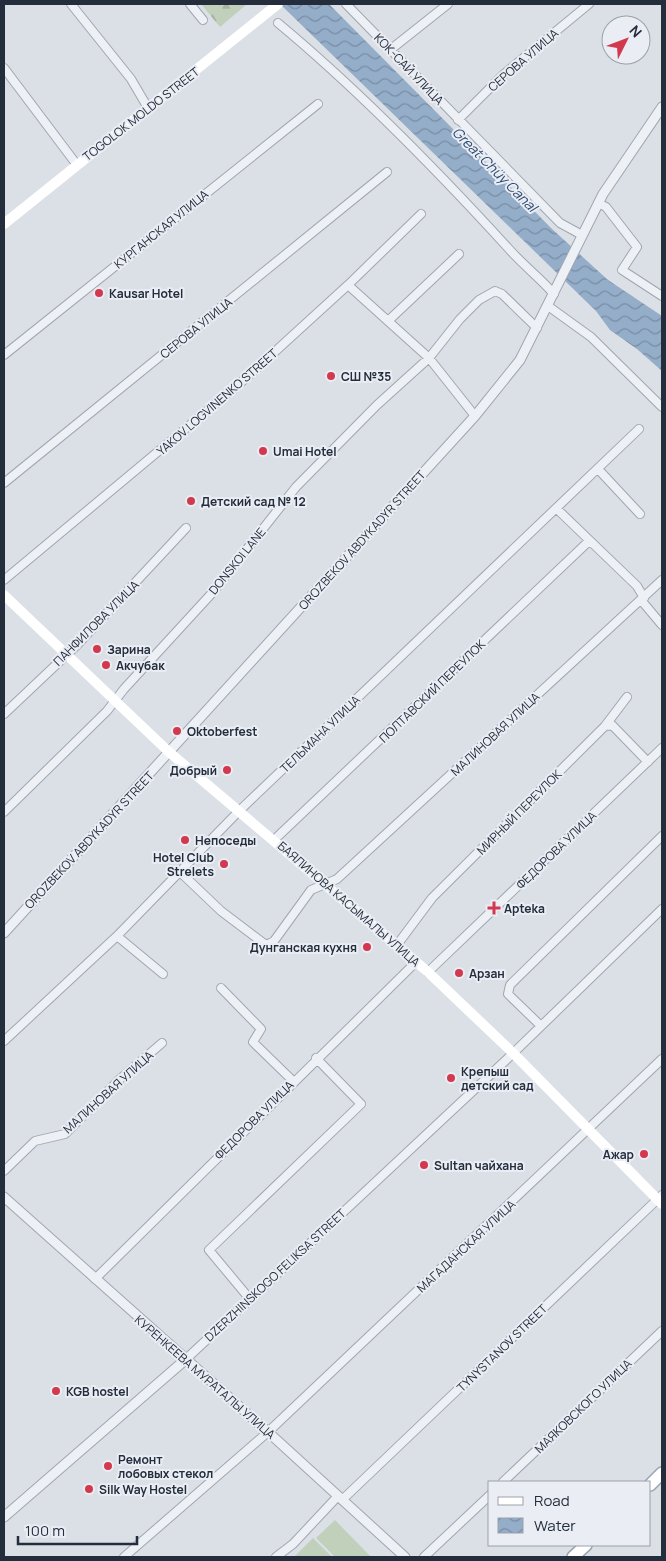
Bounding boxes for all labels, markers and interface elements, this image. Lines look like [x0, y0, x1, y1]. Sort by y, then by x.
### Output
north arrow [601, 15, 651, 65]
text: N [626, 21, 646, 41]
street label: СЕРОВА УЛИЦА [484, 24, 562, 95]
street label: КОК-САЙ УЛИЦА [370, 29, 448, 109]
street label: TOGOLOK MOLDO STREET [79, 63, 204, 165]
water label: Great Chüy Canal [448, 122, 543, 217]
street label: КУРГАНСКАЯ УЛИЦА [110, 185, 212, 272]
place label: Kausar Hotel [109, 285, 183, 302]
marker: Kausar Hotel [93, 287, 105, 299]
street label: СЕРОВА УЛИЦА [156, 293, 236, 362]
street label: YAKOV LOGVINENKO STREET [153, 344, 282, 459]
place label: СШ №35 [341, 368, 391, 385]
marker: СШ №35 [325, 370, 337, 382]
place label: Umai Hotel [273, 443, 337, 460]
marker: Umai Hotel [257, 445, 269, 457]
street label: OROZBEKOV ABDYKADYR STREET [295, 466, 430, 614]
place label: Детский сад № 12 [201, 493, 306, 510]
marker: Детский сад № 12 [185, 495, 197, 507]
street label: DONSKOI LANE [205, 524, 269, 598]
street label: ПАНФИЛОВА УЛИЦА [49, 576, 143, 670]
street label: ПОЛТАВСКИЙ ПЕРЕУЛОК [375, 635, 489, 746]
place label: Зарина [107, 641, 151, 658]
marker: Зарина [91, 643, 103, 655]
place label: Акчубак [116, 657, 165, 674]
marker: Акчубак [100, 659, 112, 671]
street label: МАЛИНОВАЯ УЛИЦА [447, 688, 544, 780]
street label: ТЕЛЬМАНА УЛИЦА [276, 691, 364, 777]
place label: Oktoberfest [187, 723, 257, 740]
marker: Oktoberfest [171, 725, 183, 737]
place label: Добрый [170, 762, 217, 779]
marker: Добрый [221, 764, 233, 776]
street label: МИРНЫЙ ПЕРЕУЛОК [473, 765, 566, 858]
street label: OROZBEKOV ABDYKADYR STREET [21, 767, 158, 913]
street label: ФЕДОРОВА УЛИЦА [512, 807, 600, 893]
place label: Непоседы [195, 832, 256, 849]
marker: Непоседы [179, 834, 191, 846]
street label: БАЯЛИНОВА КАСЫМАЛЫ УЛИЦА [274, 837, 424, 971]
place label: Hotel Club Strelets [153, 849, 214, 880]
marker: Hotel Club Strelets [218, 858, 230, 870]
place label: Apteka [504, 900, 545, 917]
marker: Apteka [488, 902, 500, 914]
place label: Дунганская кухня [250, 939, 357, 956]
marker: Дунганская кухня [361, 941, 373, 953]
place label: Арзан [469, 965, 505, 982]
marker: Арзан [453, 967, 465, 979]
street label: МАЛИНОВАЯ УЛИЦА [59, 1047, 157, 1137]
place label: Крепыш детский сад [461, 1063, 534, 1094]
marker: Крепыш детский сад [445, 1072, 457, 1084]
street label: ФЕДОРОВА УЛИЦА [211, 1076, 298, 1163]
place label: Ажар [603, 1146, 634, 1163]
marker: Ажар [638, 1148, 650, 1160]
place label: Sultan чайхана [434, 1157, 524, 1174]
marker: Sultan чайхана [418, 1159, 430, 1171]
street label: МАГАДАНСКАЯ УЛИЦА [413, 1195, 519, 1296]
street label: DZERZHINSKOGO FELIKSA STREET [201, 1204, 350, 1345]
street label: TYNYSTANOV STREET [453, 1300, 552, 1396]
street label: КУРЕНКЕЕВА МУРАТАЛЫ УЛИЦА [131, 1311, 279, 1443]
street label: МАЯКОВСКОГО УЛИЦА [531, 1355, 636, 1457]
place label: KGB hostel [66, 1383, 129, 1400]
marker: KGB hostel [50, 1385, 62, 1397]
place label: Ремонт лобовых стекол [118, 1451, 213, 1482]
marker: Ремонт лобовых стекол [102, 1460, 114, 1472]
place label: Silk Way Hostel [99, 1481, 187, 1498]
legend [488, 1481, 651, 1546]
marker: Silk Way Hostel [83, 1483, 95, 1495]
text: Road [534, 1490, 570, 1511]
scale bar [18, 1514, 136, 1546]
text: Water [534, 1515, 576, 1536]
text: 100 m [25, 1520, 65, 1541]

